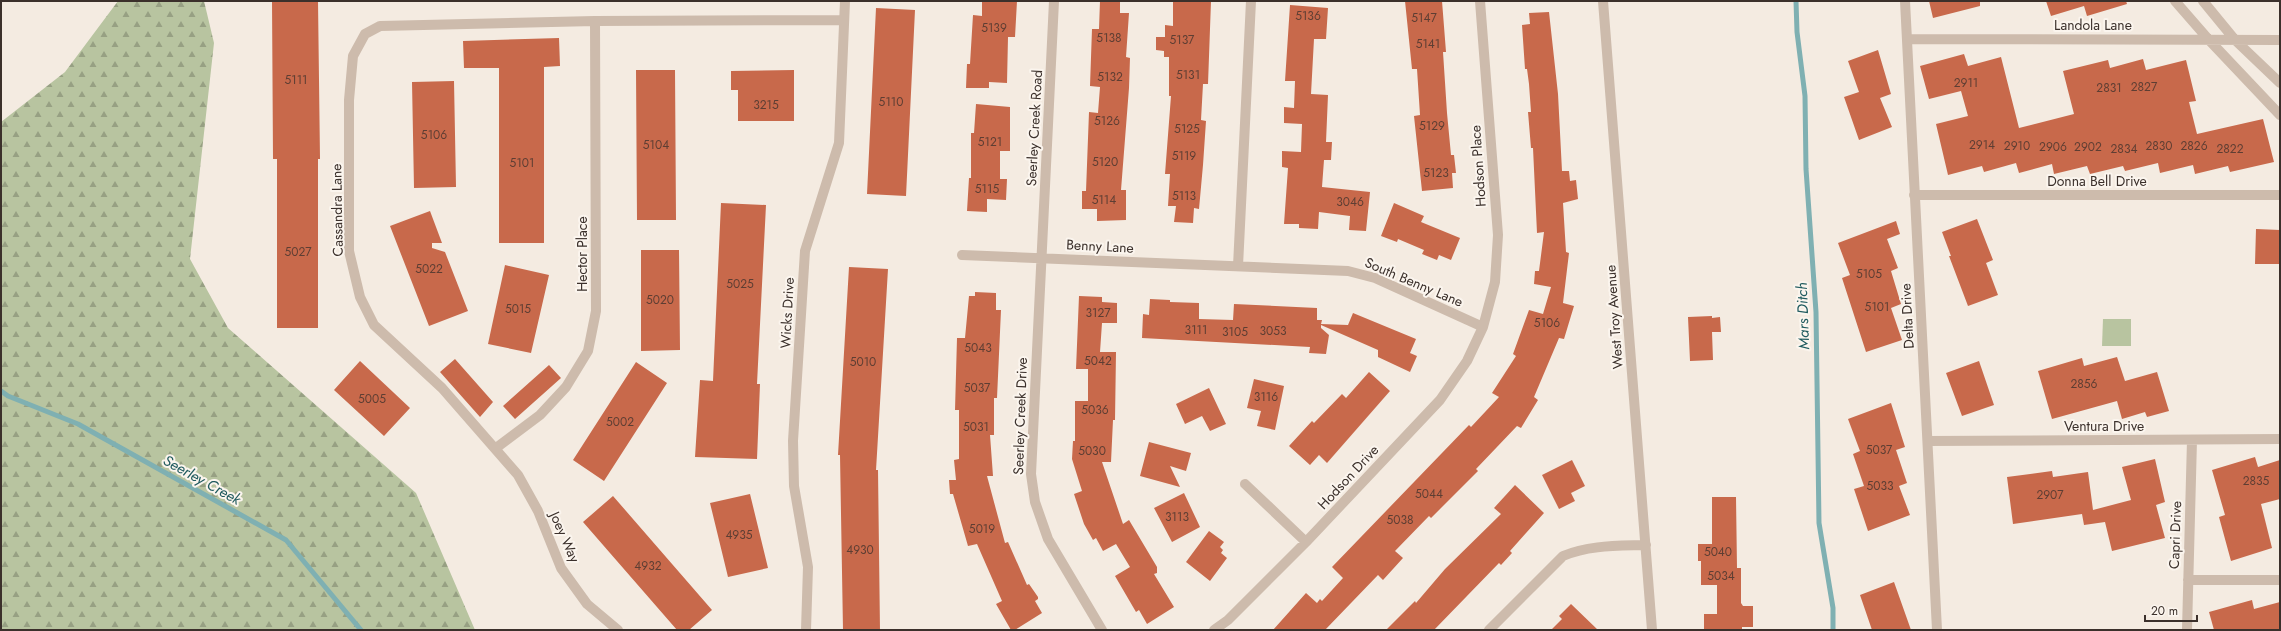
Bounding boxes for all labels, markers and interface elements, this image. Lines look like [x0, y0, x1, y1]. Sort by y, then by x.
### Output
house number: 5136 [1295, 7, 1321, 25]
house number: 5147 [1411, 9, 1437, 27]
street label: Landola Lane [2054, 15, 2132, 35]
house number: 5139 [981, 19, 1007, 37]
house number: 5138 [1096, 29, 1122, 47]
house number: 5137 [1170, 31, 1195, 49]
house number: 5141 [1416, 35, 1440, 53]
house number: 5131 [1176, 66, 1200, 84]
house number: 5132 [1097, 68, 1123, 86]
street label: Seerley Creek Road [1021, 69, 1047, 187]
house number: 5111 [285, 71, 307, 89]
house number: 2911 [1954, 74, 1978, 92]
house number: 2827 [2131, 78, 2158, 96]
house number: 2831 [2096, 79, 2122, 97]
house number: 5110 [879, 93, 903, 111]
house number: 3215 [753, 96, 779, 114]
house number: 5126 [1094, 112, 1120, 130]
house number: 5129 [1419, 117, 1445, 135]
house number: 5125 [1174, 120, 1200, 138]
street label: Hodson Place [1465, 124, 1491, 208]
house number: 5106 [421, 126, 447, 144]
house number: 5121 [978, 133, 1002, 151]
house number: 5104 [643, 136, 669, 154]
house number: 2914 [1969, 136, 1995, 154]
house number: 2910 [2004, 137, 2030, 155]
house number: 2830 [2145, 137, 2173, 155]
house number: 2826 [2180, 137, 2208, 155]
house number: 2906 [2039, 138, 2067, 156]
house number: 2902 [2074, 138, 2102, 156]
house number: 2834 [2111, 140, 2137, 158]
house number: 2822 [2216, 140, 2244, 158]
house number: 5119 [1172, 147, 1196, 165]
house number: 5120 [1092, 153, 1118, 171]
house number: 5101 [510, 154, 534, 172]
street label: Cassandra Lane [326, 163, 348, 257]
house number: 5123 [1423, 164, 1449, 182]
street label: Donna Bell Drive [2047, 171, 2147, 191]
house number: 5115 [975, 180, 999, 198]
house number: 5113 [1172, 187, 1197, 205]
house number: 5114 [1092, 191, 1116, 209]
house number: 3046 [1336, 193, 1364, 211]
street label: Hector Place [572, 216, 592, 292]
street label: Benny Lane [1066, 234, 1134, 258]
house number: 5027 [284, 243, 312, 261]
street label: South Benny Lane [1362, 252, 1466, 312]
house number: 5022 [415, 260, 443, 278]
street label: West Troy Avenue [1600, 264, 1628, 370]
house number: 5105 [1856, 265, 1882, 283]
house number: 5025 [726, 275, 754, 293]
street label: Wicks Drive [775, 277, 799, 349]
water label: Mars Ditch [1791, 282, 1815, 350]
street label: Delta Drive [1895, 283, 1919, 349]
house number: 5020 [646, 291, 674, 309]
house number: 5101 [1865, 298, 1889, 316]
house number: 5015 [505, 300, 531, 318]
house number: 3127 [1085, 304, 1111, 322]
house number: 5106 [1534, 314, 1560, 332]
house number: 3111 [1185, 321, 1207, 339]
house number: 3053 [1259, 322, 1287, 340]
house number: 3105 [1222, 323, 1248, 341]
house number: 5043 [964, 339, 992, 357]
house number: 5042 [1084, 352, 1112, 370]
house number: 5010 [850, 353, 876, 371]
street label: Seerley Creek Drive [1008, 357, 1032, 475]
house number: 2856 [2070, 375, 2098, 393]
house number: 5037 [964, 379, 991, 397]
house number: 3116 [1254, 388, 1278, 406]
house number: 5005 [358, 390, 386, 408]
house number: 5036 [1081, 401, 1109, 419]
house number: 5002 [606, 413, 634, 431]
street label: Ventura Drive [2064, 416, 2144, 436]
house number: 5031 [963, 418, 989, 436]
street label: Hodson Drive [1313, 440, 1383, 514]
house number: 5037 [1866, 441, 1893, 459]
house number: 5030 [1078, 442, 1106, 460]
water label: Seerley Creek [159, 450, 245, 511]
house number: 2835 [2243, 472, 2270, 490]
house number: 5033 [1866, 477, 1894, 495]
house number: 5044 [1415, 485, 1443, 503]
house number: 2907 [2036, 486, 2064, 504]
street label: Capri Drive [2164, 501, 2186, 569]
street label: Joey Way [544, 507, 585, 566]
house number: 3113 [1165, 508, 1189, 526]
house number: 5038 [1386, 511, 1414, 529]
house number: 5019 [969, 520, 995, 538]
house number: 4935 [725, 526, 753, 544]
house number: 4930 [846, 541, 874, 559]
house number: 5040 [1704, 543, 1732, 561]
house number: 4932 [634, 557, 662, 575]
house number: 5034 [1707, 567, 1735, 585]
scale bar [2145, 597, 2197, 623]
text: 20 m [2151, 602, 2178, 620]

